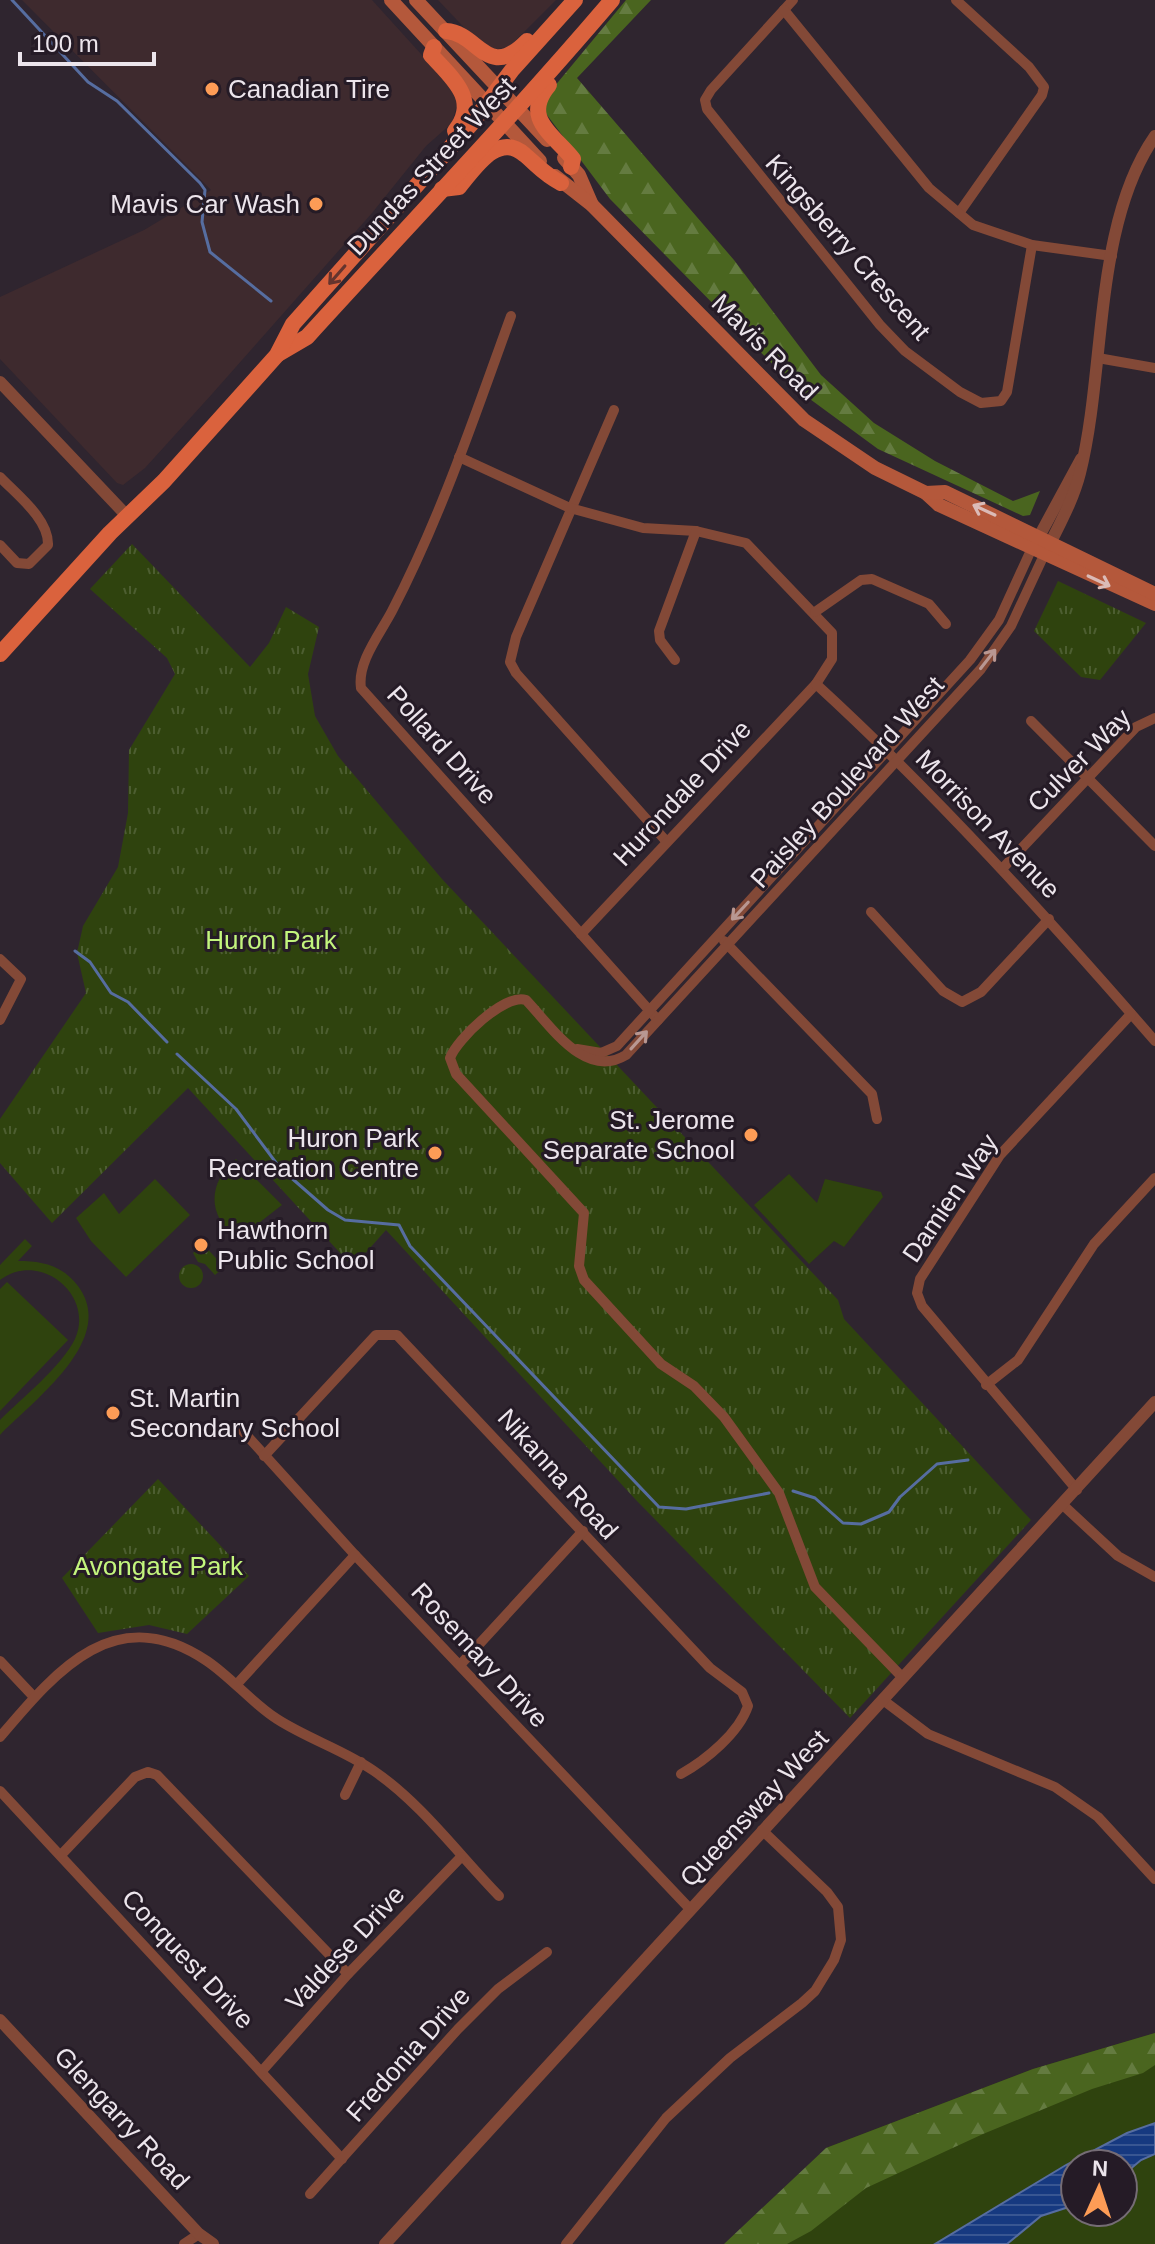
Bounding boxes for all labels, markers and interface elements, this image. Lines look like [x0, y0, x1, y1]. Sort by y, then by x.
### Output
scale bar [20, 16, 154, 66]
text: 100 m [32, 30, 99, 57]
street label: Dundas Street West [341, 70, 522, 261]
place label: Canadian Tire [228, 74, 390, 104]
marker: Canadian Tire [203, 80, 221, 98]
street label: Kingsberry Crescent [759, 148, 937, 346]
place label: Mavis Car Wash [110, 189, 300, 219]
marker: Mavis Car Wash [307, 195, 325, 213]
one-way arrow [328, 264, 346, 284]
street label: Mavis Road [706, 288, 824, 406]
one-way arrow [972, 502, 997, 517]
one-way arrow [1087, 574, 1111, 589]
one-way arrow [980, 649, 997, 670]
street label: Paisley Boulevard West [744, 670, 950, 894]
street label: Pollard Drive [381, 680, 503, 810]
street label: Culver Way [1021, 702, 1137, 818]
street label: Hurondale Drive [607, 714, 757, 872]
street label: Morrison Avenue [910, 744, 1066, 904]
one-way arrow [731, 901, 750, 921]
park label: Huron Park [205, 925, 338, 955]
one-way arrow [630, 1031, 648, 1051]
place label: St. Jerome Separate School [543, 1105, 735, 1165]
place label: Huron Park Recreation Centre [208, 1123, 420, 1183]
marker: St. Jerome Separate School [742, 1126, 760, 1144]
street label: Damien Way [896, 1128, 1004, 1268]
marker: Huron Park Recreation Centre [426, 1144, 444, 1162]
place label: Hawthorn Public School [217, 1215, 375, 1275]
marker: Hawthorn Public School [192, 1236, 210, 1254]
place label: St. Martin Secondary School [129, 1383, 340, 1443]
street label: Nikanna Road [492, 1403, 624, 1545]
marker: St. Martin Secondary School [104, 1404, 122, 1422]
park label: Avongate Park [73, 1551, 244, 1581]
street label: Rosemary Drive [405, 1577, 555, 1733]
street label: Queensway West [674, 1723, 835, 1893]
street label: Valdese Drive [279, 1879, 411, 2017]
street label: Conquest Drive [116, 1883, 260, 2035]
street label: Fredonia Drive [340, 1981, 476, 2127]
street label: Glengarry Road [48, 2041, 196, 2195]
north arrow [1059, 2148, 1139, 2228]
text: N [1091, 2156, 1109, 2181]

